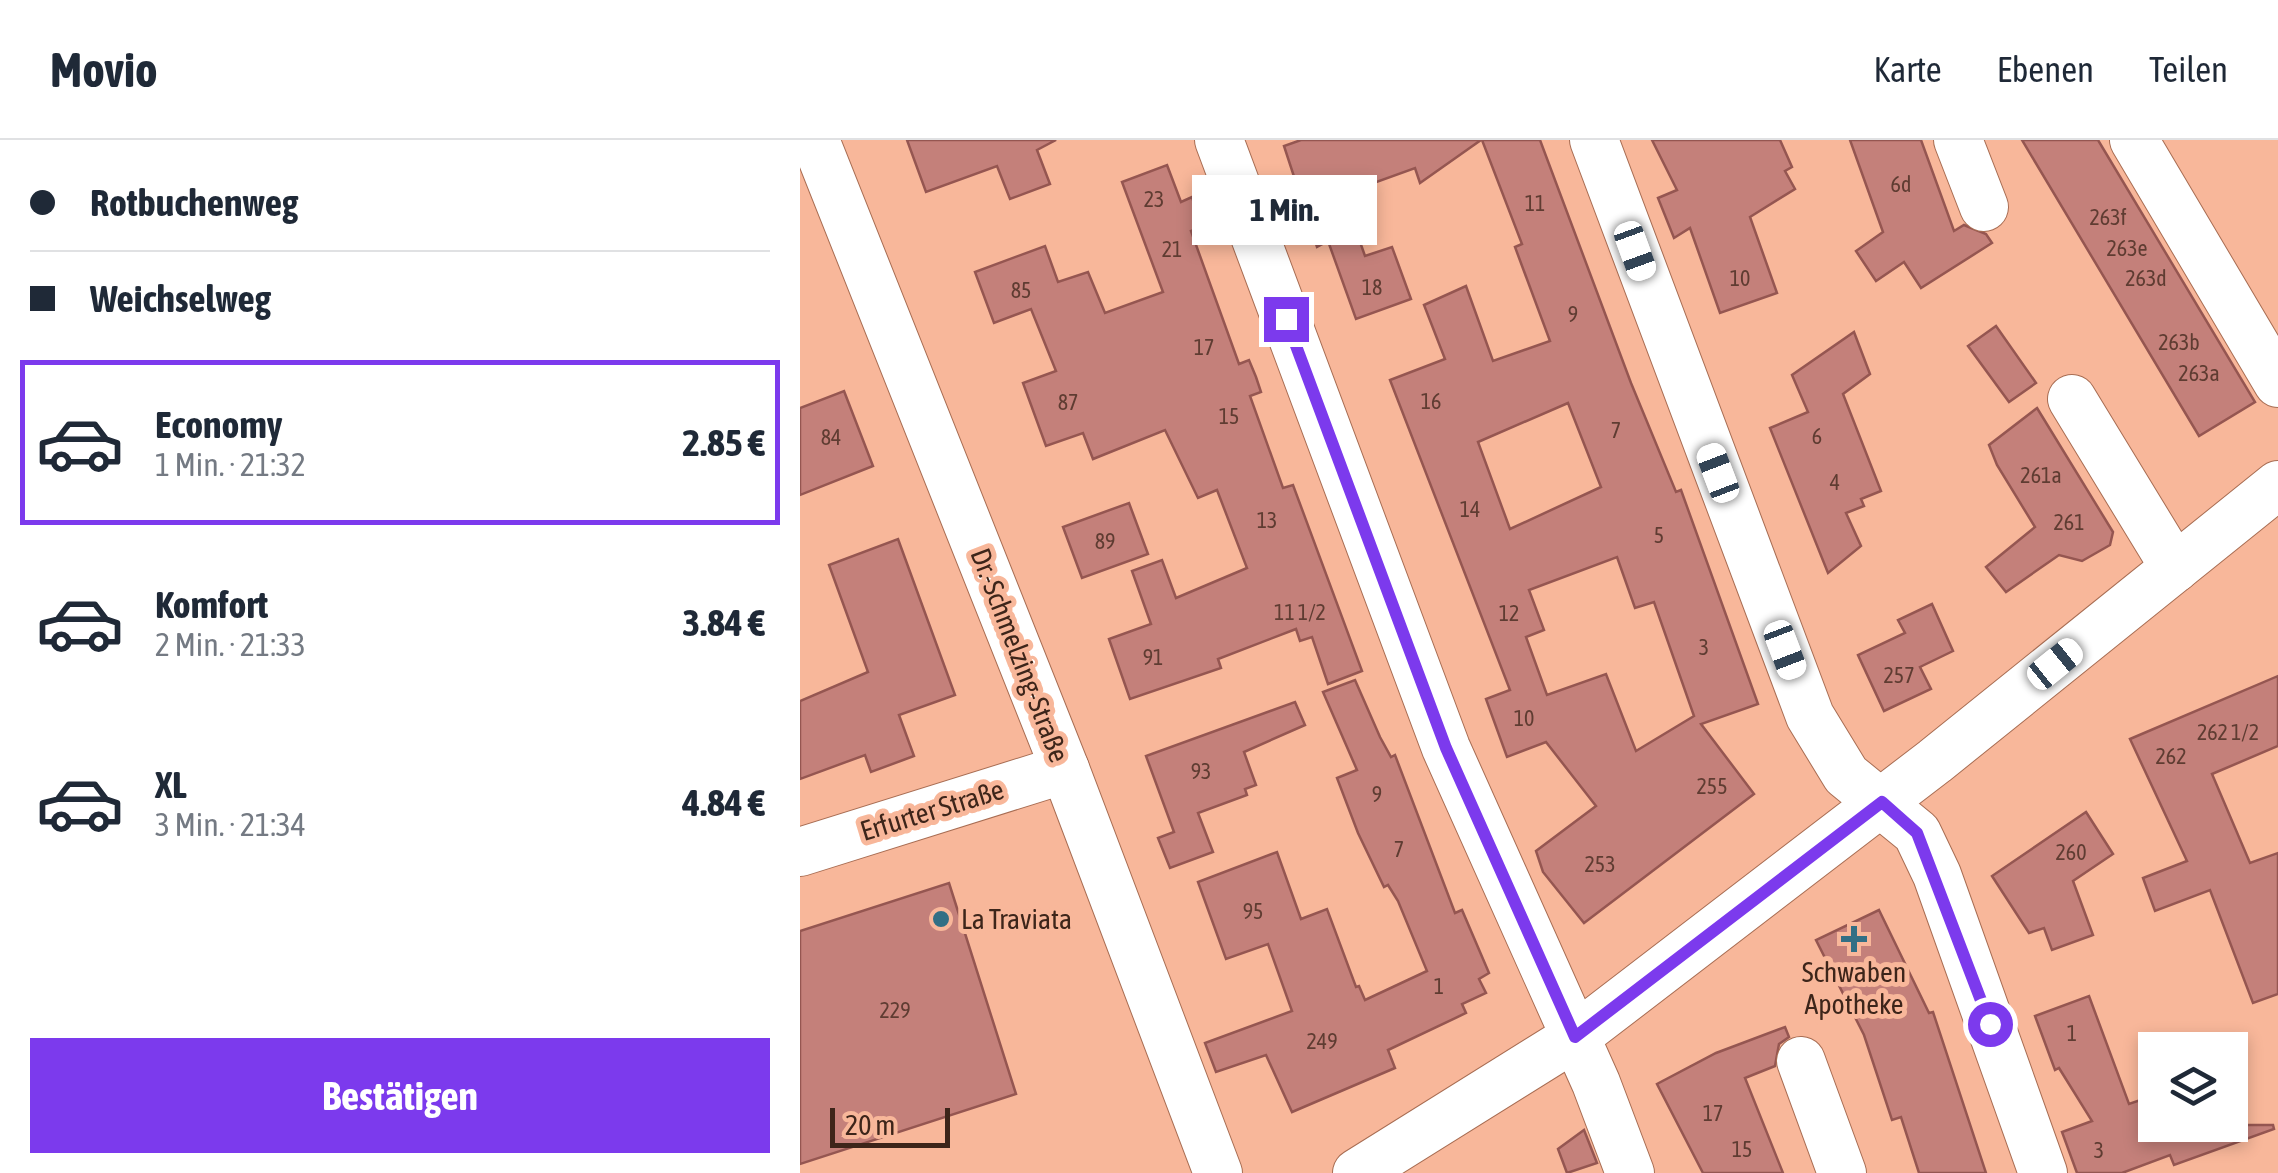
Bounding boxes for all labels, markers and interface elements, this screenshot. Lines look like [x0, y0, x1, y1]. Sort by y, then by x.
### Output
text: Movio [50, 42, 158, 97]
text: Karte [1873, 49, 1942, 89]
text: Ebenen [1997, 49, 2094, 89]
text: Teilen [2149, 49, 2228, 89]
house number: 6d [1891, 171, 1911, 197]
callout: 1 Min. [1194, 174, 1378, 244]
text: Rotbuchenweg [90, 181, 298, 224]
house number: 23 [1144, 186, 1164, 212]
house number: 11 [1525, 190, 1545, 216]
text: 1 Min. [1250, 191, 1319, 228]
house number: 263f [2089, 204, 2127, 230]
car [1611, 218, 1659, 284]
house number: 263e [2106, 235, 2148, 261]
house number: 21 [1162, 236, 1182, 262]
house number: 10 [1730, 265, 1750, 291]
house number: 263d [2125, 265, 2167, 291]
house number: 18 [1362, 274, 1382, 300]
text: Weichselweg [90, 277, 271, 320]
house number: 85 [1011, 277, 1031, 303]
route end [1264, 297, 1309, 342]
house number: 9 [1568, 301, 1578, 327]
house number: 263b [2158, 329, 2200, 355]
house number: 17 [1194, 334, 1214, 360]
house number: 263a [2178, 360, 2220, 386]
house number: 16 [1421, 388, 1441, 414]
house number: 87 [1058, 389, 1078, 415]
icon: car [35, 398, 125, 488]
text: Economy [155, 403, 282, 446]
house number: 15 [1219, 403, 1239, 429]
house number: 7 [1611, 417, 1621, 443]
text: 2.85 € [682, 421, 765, 464]
house number: 6 [1812, 423, 1822, 449]
house number: 84 [821, 424, 841, 450]
car [1693, 440, 1743, 506]
text: 1 Min. · 21:32 [155, 446, 306, 483]
house number: 261a [2020, 462, 2062, 488]
house number: 4 [1830, 469, 1840, 495]
house number: 14 [1460, 496, 1480, 522]
house number: 13 [1257, 507, 1277, 533]
house number: 261 [2053, 509, 2085, 535]
house number: 5 [1654, 522, 1664, 548]
house number: 89 [1095, 528, 1115, 554]
street label: Dr.-Schmelzing-Straße [965, 544, 1075, 766]
icon: car [35, 578, 125, 668]
text: Komfort [155, 583, 268, 626]
house number: 11 1/2 [1274, 599, 1326, 625]
house number: 12 [1499, 600, 1519, 626]
text: 3.84 € [682, 601, 765, 644]
car [1760, 617, 1810, 683]
text: 2 Min. · 21:33 [155, 626, 306, 663]
car [2022, 633, 2088, 695]
house number: 3 [1699, 634, 1709, 660]
house number: 91 [1143, 644, 1163, 670]
house number: 257 [1883, 662, 1915, 688]
house number: 10 [1514, 705, 1534, 731]
house number: 262 1/2 [2197, 719, 2259, 745]
house number: 262 [2155, 743, 2187, 769]
icon: car [35, 758, 125, 848]
house number: 93 [1191, 758, 1211, 784]
text: XL [155, 763, 187, 806]
street label: Erfurter Straße [856, 773, 1008, 847]
house number: 255 [1696, 773, 1728, 799]
text: 4.84 € [682, 781, 765, 824]
house number: 9 [1372, 781, 1382, 807]
text: 3 Min. · 21:34 [155, 806, 306, 843]
house number: 7 [1394, 836, 1404, 862]
house number: 260 [2055, 839, 2087, 865]
house number: 253 [1584, 851, 1616, 877]
house number: 95 [1243, 898, 1263, 924]
place label: La Traviata [961, 903, 1072, 935]
marker: La Traviata [930, 908, 952, 930]
marker: Schwaben Apotheke [1843, 928, 1865, 950]
place label: Schwaben Apotheke [1802, 956, 1906, 1020]
house number: 1 [1434, 973, 1444, 999]
house number: 229 [879, 997, 911, 1023]
route start [1968, 1002, 2013, 1047]
house number: 1 [2067, 1020, 2077, 1046]
house number: 249 [1306, 1028, 1338, 1054]
map controls [2138, 1032, 2248, 1142]
button: layers [2138, 1032, 2248, 1142]
button: Bestätigen [30, 1038, 770, 1153]
house number: 17 [1703, 1100, 1723, 1126]
scale bar [830, 1103, 950, 1148]
text: 20 m [845, 1109, 895, 1141]
house number: 15 [1732, 1136, 1752, 1162]
house number: 3 [2094, 1137, 2104, 1163]

